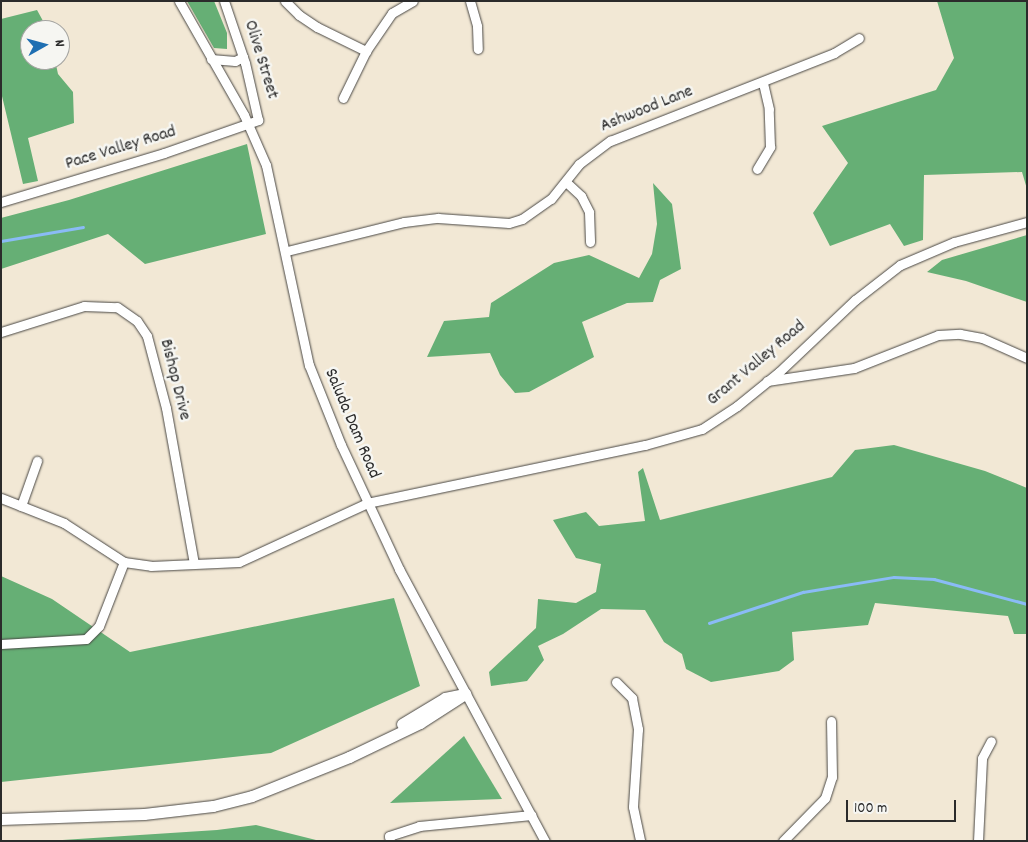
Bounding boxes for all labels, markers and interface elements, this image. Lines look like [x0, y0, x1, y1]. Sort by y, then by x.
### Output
street label: Olive Street [238, 18, 282, 102]
north arrow [20, 20, 70, 70]
text: N [49, 39, 69, 48]
street label: Ashwood Lane [598, 82, 696, 138]
street label: Pace Valley Road [63, 122, 179, 176]
street label: Grant Valley Road [703, 317, 811, 411]
street label: Bishop Drive [154, 337, 194, 423]
street label: Saluda Dam Road [318, 366, 384, 482]
scale bar [848, 790, 958, 822]
text: 100 m [854, 798, 887, 820]

